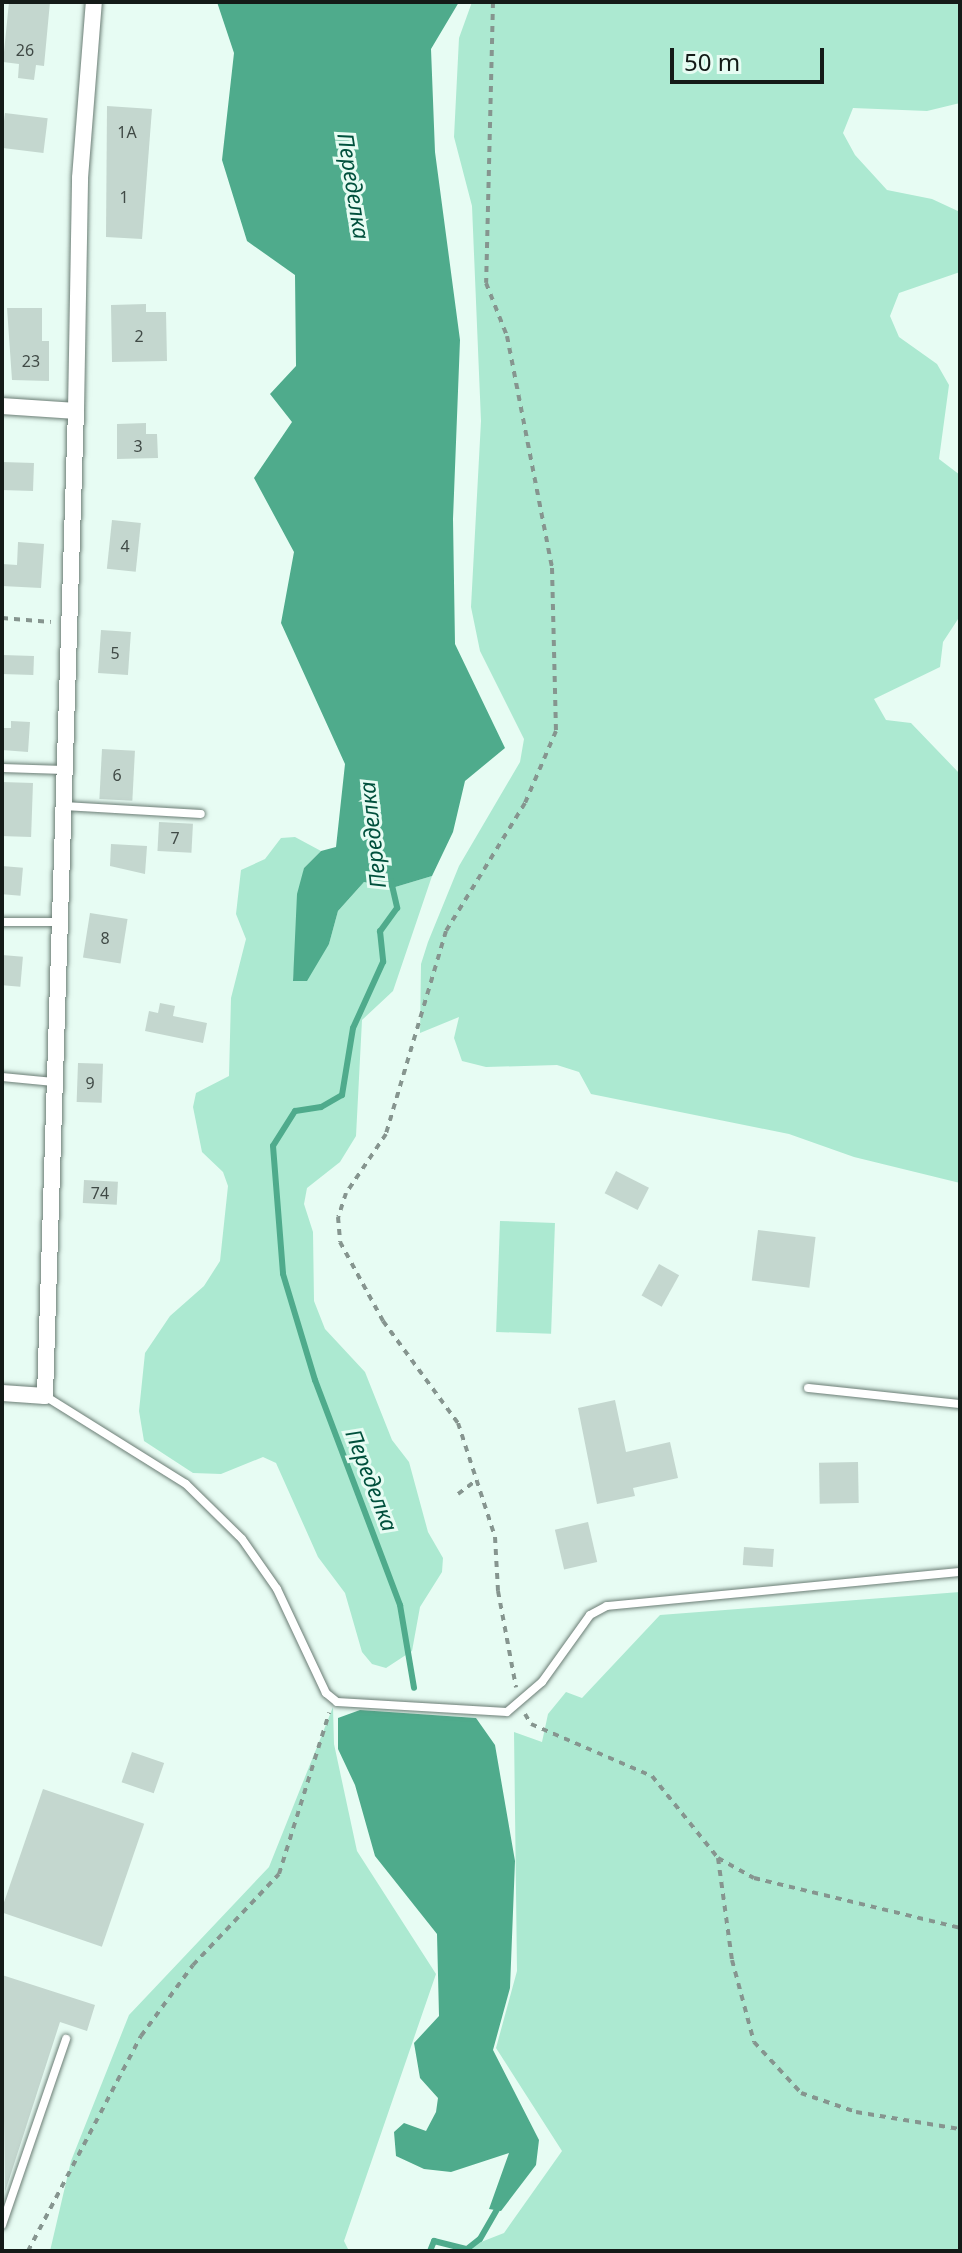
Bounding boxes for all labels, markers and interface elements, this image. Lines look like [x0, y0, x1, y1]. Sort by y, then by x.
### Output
scale bar [674, 32, 828, 82]
house number: 26 [16, 40, 34, 60]
text: 50 m [684, 45, 740, 78]
house number: 1А [117, 122, 137, 142]
water label: Переделка [333, 131, 375, 241]
house number: 1 [119, 187, 129, 207]
house number: 2 [134, 326, 144, 346]
house number: 23 [22, 351, 40, 371]
house number: 3 [133, 436, 143, 456]
house number: 4 [120, 536, 130, 556]
house number: 5 [110, 643, 120, 663]
house number: 6 [112, 765, 122, 785]
water label: Переделка [353, 780, 391, 890]
house number: 7 [170, 828, 180, 848]
house number: 8 [100, 928, 110, 948]
house number: 9 [85, 1073, 95, 1093]
house number: 74 [91, 1183, 109, 1203]
water label: Переделка [340, 1425, 404, 1535]

